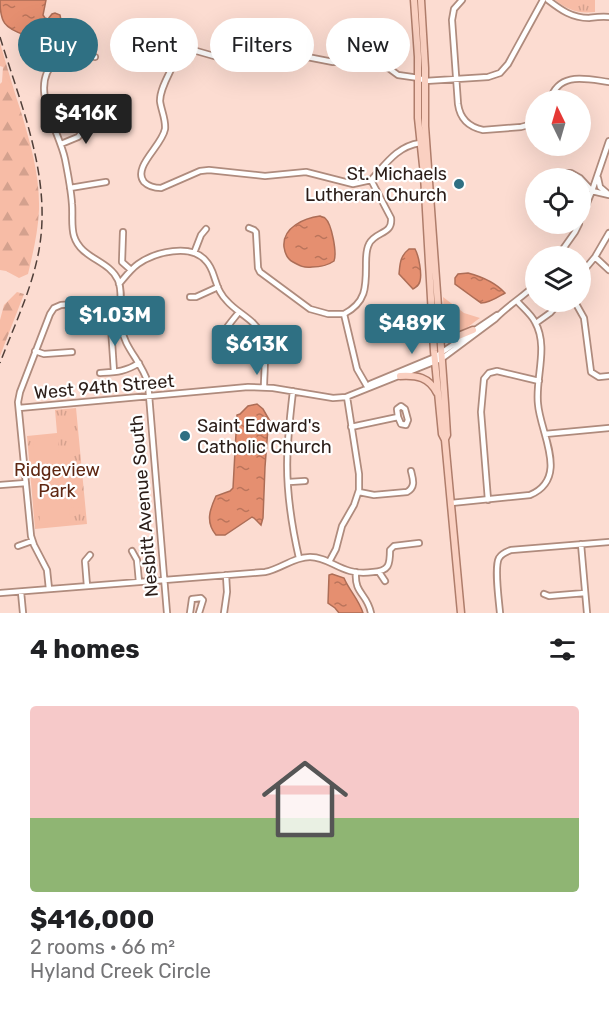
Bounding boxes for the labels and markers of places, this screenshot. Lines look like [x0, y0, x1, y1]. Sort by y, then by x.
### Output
pin: $416K [44, 94, 128, 145]
place label: St. Michaels Lutheran Church [305, 163, 447, 206]
marker: St. Michaels Lutheran Church [452, 177, 466, 191]
pin: $1.03M [66, 296, 164, 347]
pin: $489K [370, 304, 454, 355]
pin: $613K [215, 325, 299, 376]
place label: Saint Edward's Catholic Church [197, 415, 332, 458]
marker: Saint Edward's Catholic Church [178, 429, 192, 443]

